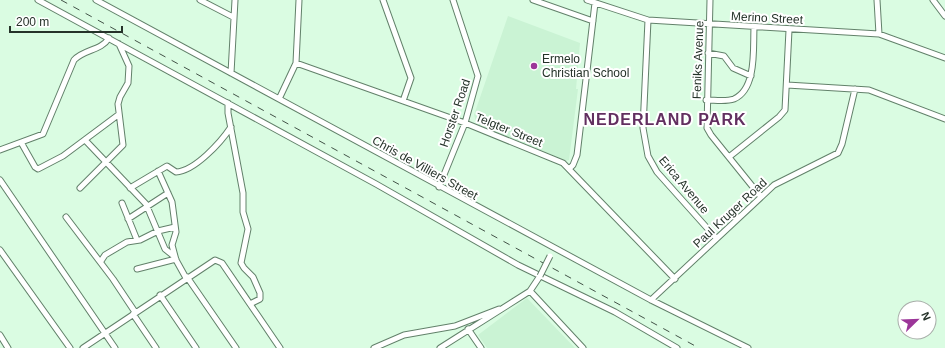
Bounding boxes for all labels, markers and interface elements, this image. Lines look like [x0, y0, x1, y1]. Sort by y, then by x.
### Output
scale bar [10, 8, 122, 34]
street label: Merino Street [731, 9, 804, 27]
text: 200 m [16, 15, 49, 29]
street label: Feniks Avenue [690, 20, 706, 99]
place label: Ermelo Christian School [542, 52, 629, 80]
marker: Ermelo Christian School [529, 61, 539, 71]
street label: Horster Road [437, 77, 473, 149]
street label: Telgter Street [473, 110, 545, 150]
district label: NEDERLAND PARK [583, 111, 747, 128]
street label: Chris de Villiers Street [370, 133, 481, 203]
street label: Erica Avenue [656, 153, 712, 217]
street label: Paul Kruger Road [690, 175, 770, 251]
north arrow [897, 300, 937, 340]
text: N [919, 310, 933, 322]

